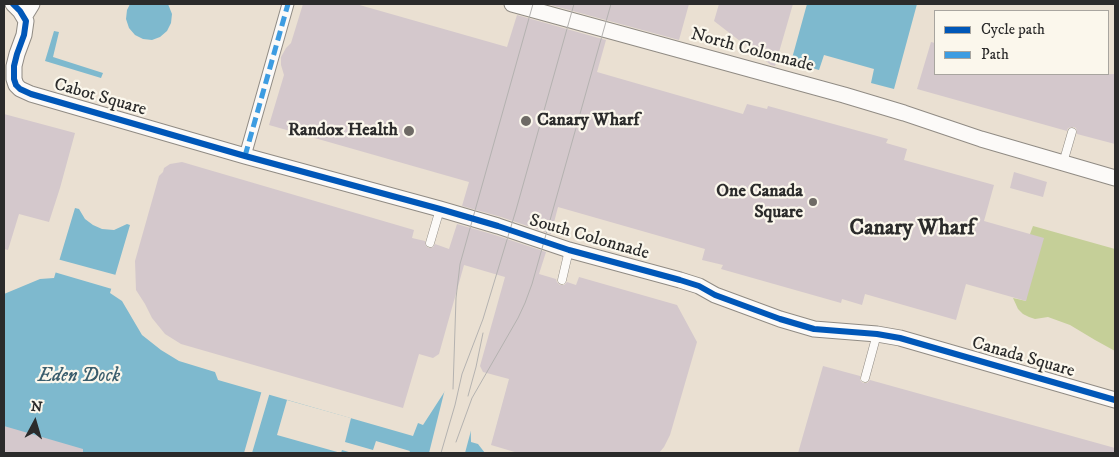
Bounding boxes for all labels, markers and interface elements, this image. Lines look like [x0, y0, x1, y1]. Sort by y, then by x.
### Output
legend [934, 10, 1109, 75]
text: Cycle path [981, 20, 1045, 39]
street label: North Colonnade [688, 24, 816, 78]
text: Path [981, 45, 1009, 64]
street label: Cabot Square [51, 74, 149, 122]
place label: Canary Wharf [537, 110, 639, 132]
marker: Canary Wharf [519, 114, 533, 128]
place label: Randox Health [288, 120, 398, 142]
marker: Randox Health [402, 124, 416, 138]
place label: One Canada Square [716, 181, 803, 223]
marker: One Canada Square [807, 196, 819, 208]
street label: South Colonnade [527, 211, 651, 265]
district label: Canary Wharf [849, 216, 975, 242]
street label: Canada Square [969, 333, 1077, 383]
water label: Eden Dock [38, 366, 120, 388]
north arrow [10, 397, 60, 447]
text: N [30, 398, 43, 417]

